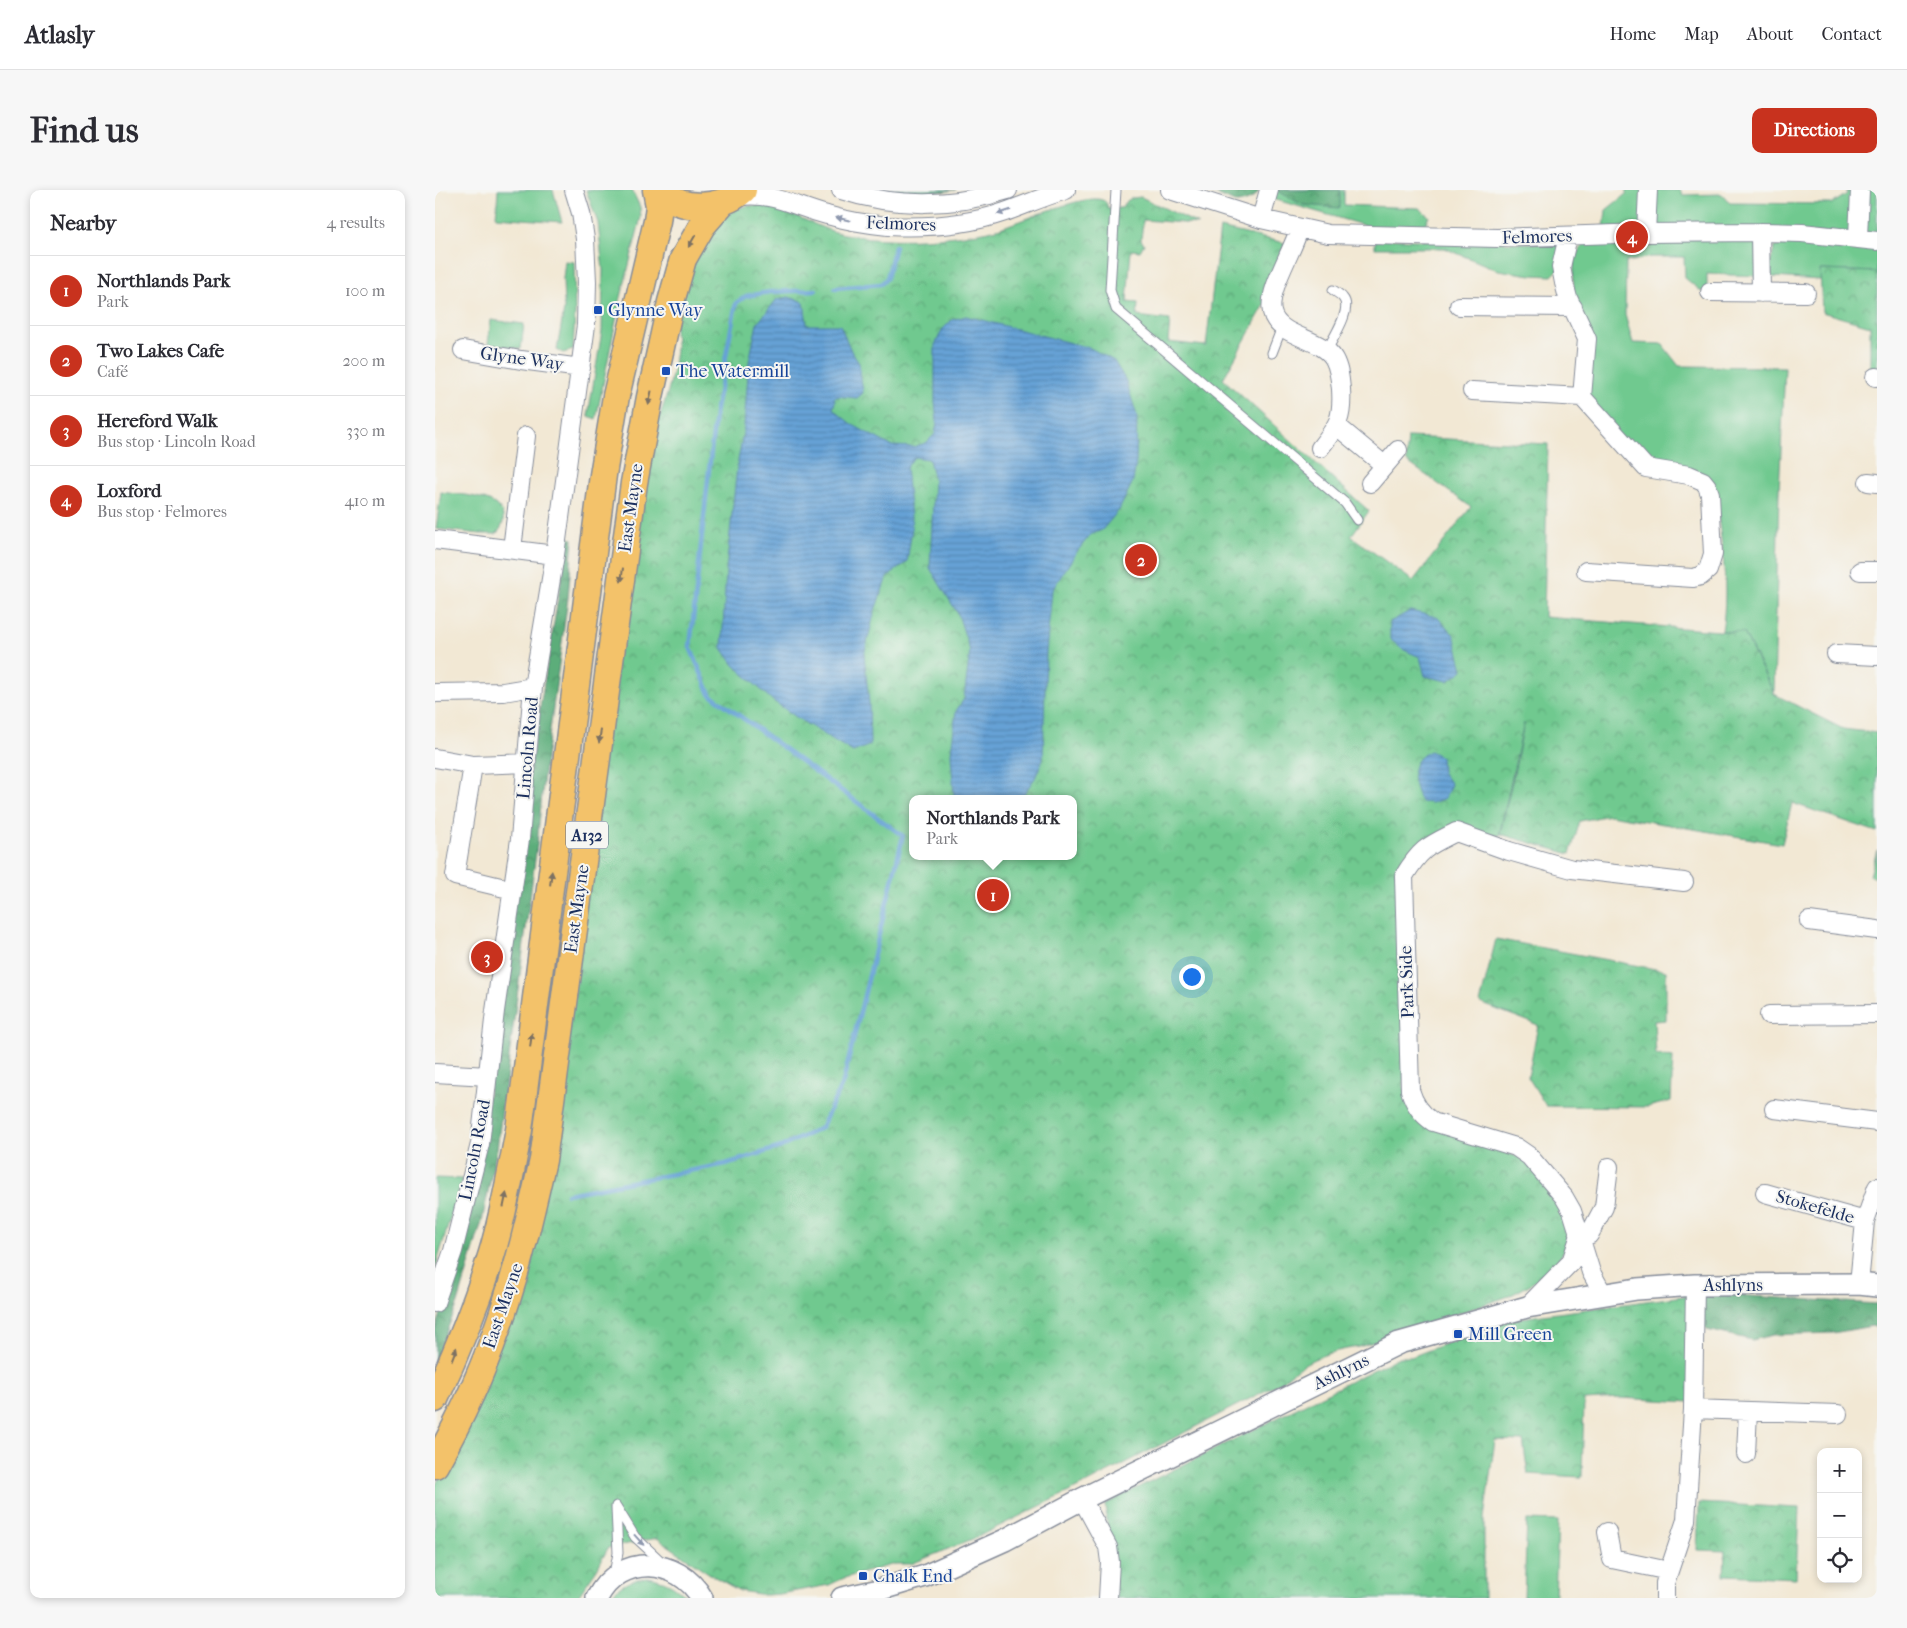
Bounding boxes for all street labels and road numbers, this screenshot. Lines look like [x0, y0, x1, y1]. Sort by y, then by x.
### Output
street label: Felmores [865, 212, 937, 236]
street label: Felmores [1501, 225, 1573, 249]
street label: Glyne Way [479, 343, 566, 375]
street label: East Mayne [614, 462, 648, 554]
street label: Lincoln Road [513, 696, 543, 800]
road number: A132 [566, 822, 608, 848]
street label: East Mayne [560, 863, 594, 955]
street label: Park Side [1395, 945, 1419, 1019]
street label: Lincoln Road [455, 1097, 495, 1202]
street label: Stokefelde [1773, 1186, 1857, 1228]
street label: East Mayne [478, 1260, 528, 1352]
street label: Ashlyns [1702, 1275, 1763, 1296]
street label: Ashlyns [1309, 1349, 1373, 1395]

